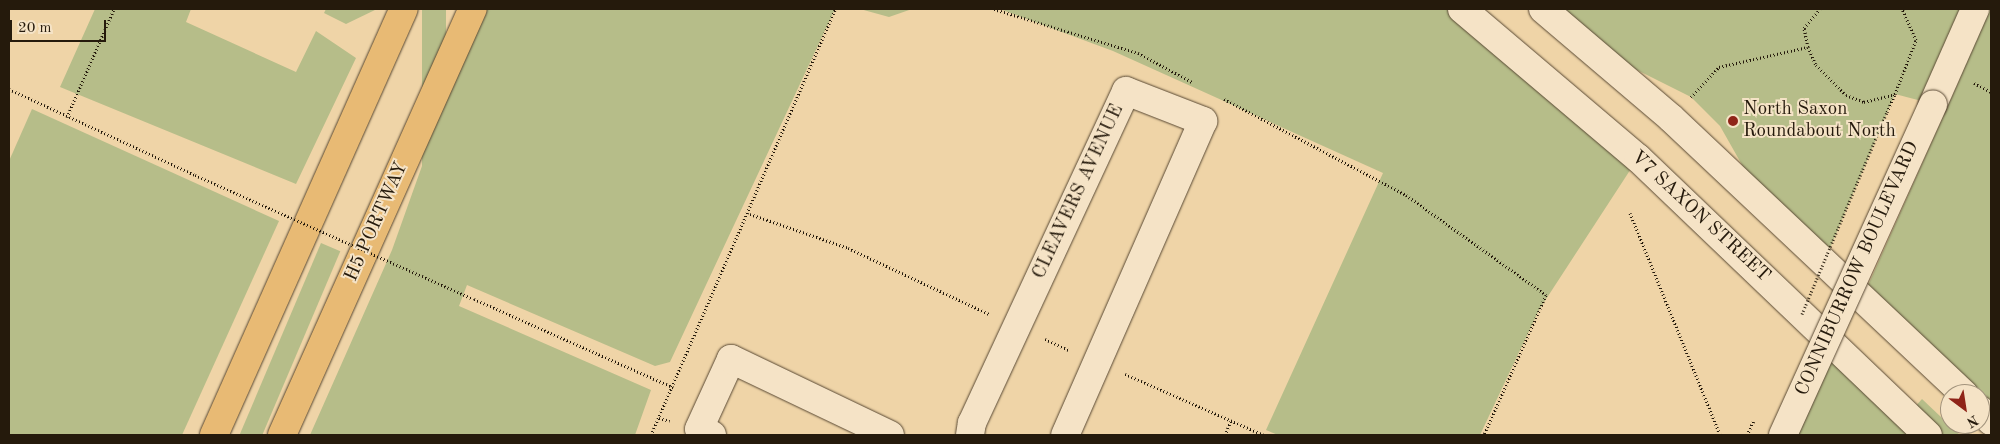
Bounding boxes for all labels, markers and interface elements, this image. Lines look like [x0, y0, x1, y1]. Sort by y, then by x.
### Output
scale bar [12, 10, 109, 42]
text: 20 m [18, 21, 52, 36]
place label: North Saxon Roundabout North [1743, 99, 1896, 143]
street label: CLEAVERS AVENUE [1028, 101, 1130, 283]
marker: North Saxon Roundabout North [1727, 115, 1739, 127]
street label: CONNIBURROW BOULEVARD [1791, 138, 1925, 400]
street label: V7 SAXON STREET [1625, 146, 1775, 288]
street label: H5 PORTWAY [340, 159, 414, 285]
north arrow [1940, 384, 1990, 434]
text: N [1964, 412, 1980, 430]

